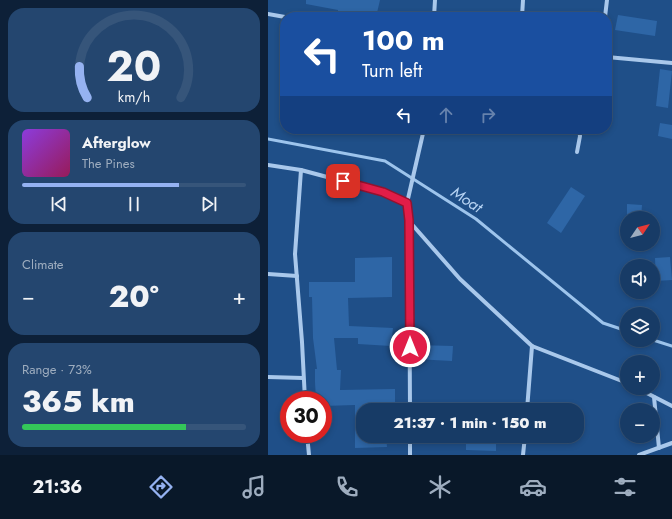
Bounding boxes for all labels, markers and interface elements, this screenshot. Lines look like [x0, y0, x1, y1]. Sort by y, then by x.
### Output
text: 100 m [362, 20, 445, 61]
icon: left [296, 28, 348, 80]
text: 20 [107, 36, 161, 97]
text: Turn left [362, 58, 422, 84]
text: km/h [118, 87, 150, 107]
icon: left [393, 104, 415, 126]
icon: ahead [435, 104, 457, 126]
icon: right [477, 104, 499, 126]
text: Afterglow [82, 132, 151, 154]
text: The Pines [82, 154, 135, 173]
pin [326, 164, 360, 198]
icon: arrive [332, 170, 354, 192]
water label: Moat [446, 181, 488, 219]
icon: previous [48, 193, 70, 215]
icon: pause [123, 193, 145, 215]
icon: next [198, 193, 220, 215]
north arrow [620, 211, 660, 251]
map controls [620, 211, 660, 443]
text: Climate [22, 255, 63, 274]
button: sound [620, 259, 660, 299]
text: 20° [109, 275, 159, 318]
text: − [22, 280, 35, 312]
text: + [232, 280, 246, 312]
button: layers [620, 307, 660, 347]
position arrow [389, 326, 431, 368]
button: + [620, 355, 660, 395]
text: Range · 73% [22, 360, 92, 379]
text: 365 km [22, 380, 135, 423]
speed limit sign: 30 [280, 391, 332, 443]
button: − [620, 403, 660, 443]
text: 21:37 · 1 min · 150 m [394, 412, 546, 434]
icon: directions [147, 473, 175, 501]
icon: music [240, 473, 268, 501]
icon: phone [333, 473, 361, 501]
icon: climate [426, 473, 454, 501]
icon: car [519, 473, 547, 501]
icon: filters [611, 473, 639, 501]
text: 21:36 [32, 474, 82, 500]

